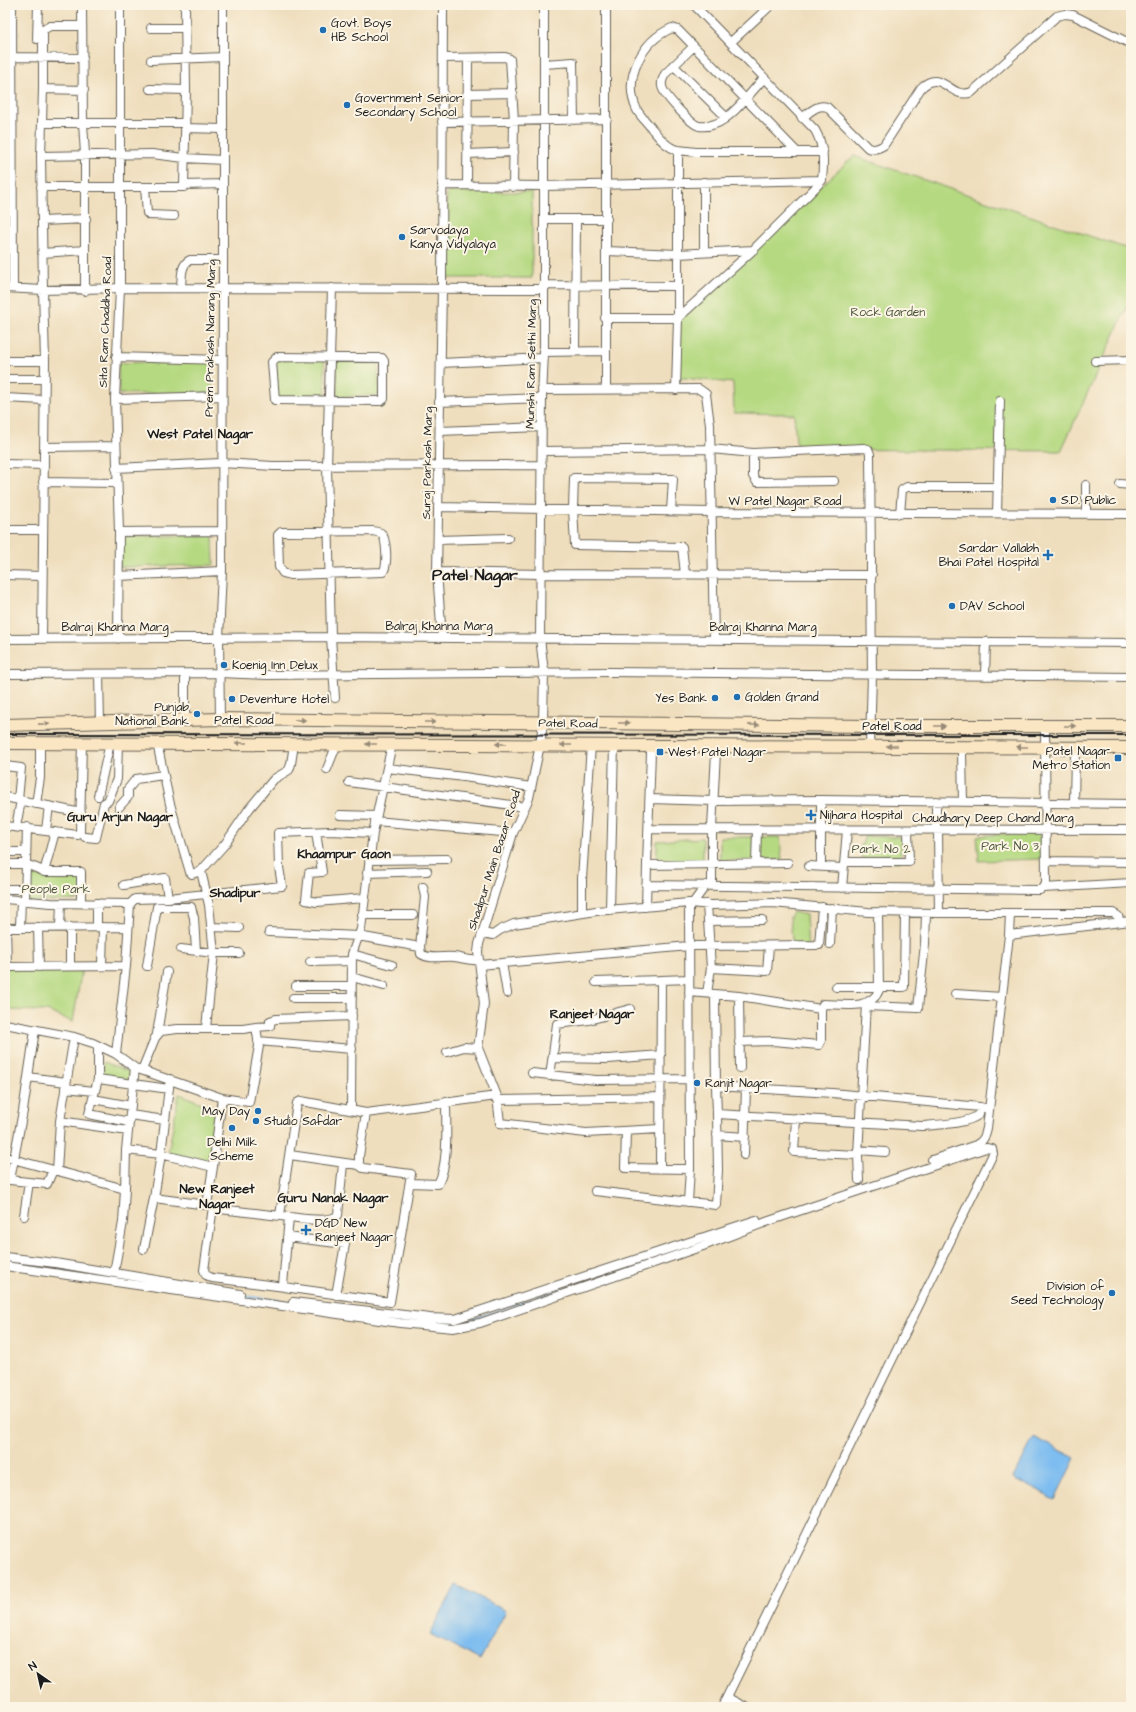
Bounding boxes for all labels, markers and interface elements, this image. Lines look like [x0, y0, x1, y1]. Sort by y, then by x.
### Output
place label: Govt. Boys HB School [331, 15, 392, 46]
marker: Govt. Boys HB School [318, 25, 328, 35]
place label: Government Senior Secondary School [355, 90, 463, 122]
marker: Government Senior Secondary School [342, 100, 352, 110]
place label: Sarvodaya Kanya Vidyalaya [410, 222, 496, 254]
marker: Sarvodaya Kanya Vidyalaya [397, 232, 407, 242]
street label: Sita Ram Chaddha Road [95, 256, 116, 388]
street label: Prem Prakash Narang Marg [201, 259, 221, 417]
street label: Munshi Ram Sethi Marg [522, 299, 542, 429]
park label: Rock Garden [851, 304, 925, 321]
street label: Suraj Parkash Marg [418, 406, 438, 520]
district label: West Patel Nagar [146, 425, 254, 445]
place label: S.D. Public [1061, 492, 1117, 509]
street label: W Patel Nagar Road [729, 493, 841, 511]
marker: S.D. Public [1048, 495, 1058, 505]
place label: Sardar Vallabh Bhai Patel Hospital [939, 540, 1039, 571]
marker: Sardar Vallabh Bhai Patel Hospital [1042, 549, 1054, 561]
district label: Patel Nagar [432, 564, 518, 588]
place label: DAV School [960, 598, 1025, 615]
marker: DAV School [947, 601, 957, 611]
street label: Balraj Khanna Marg [385, 618, 493, 636]
street label: Balraj Khanna Marg [61, 619, 169, 637]
street label: Balraj Khanna Marg [709, 619, 817, 637]
place label: Koenig Inn Delux [232, 657, 318, 675]
marker: Koenig Inn Delux [219, 660, 229, 670]
place label: Golden Grand [745, 689, 819, 706]
place label: Yes Bank [655, 690, 708, 707]
place label: Deventure Hotel [240, 691, 329, 708]
marker: Golden Grand [732, 692, 742, 702]
marker: Yes Bank [710, 693, 720, 703]
marker: Deventure Hotel [227, 694, 237, 704]
place label: Punjab National Bank [115, 699, 190, 730]
marker: Punjab National Bank [192, 709, 202, 719]
street label: Patel Road [214, 712, 274, 729]
street label: Patel Road [538, 714, 598, 733]
one-way arrow [294, 717, 307, 723]
street label: Patel Road [862, 718, 922, 735]
one-way arrow [424, 719, 437, 725]
one-way arrow [618, 720, 631, 726]
one-way arrow [38, 721, 51, 727]
one-way arrow [748, 721, 760, 728]
one-way arrow [934, 723, 947, 729]
one-way arrow [1064, 723, 1077, 729]
one-way arrow [235, 740, 247, 747]
one-way arrow [364, 741, 377, 747]
one-way arrow [494, 741, 507, 747]
one-way arrow [559, 742, 572, 748]
one-way arrow [885, 743, 898, 749]
place label: Patel Nagar Metro Station [1032, 743, 1110, 774]
place label: West Patel Nagar [668, 744, 766, 762]
one-way arrow [1015, 744, 1028, 750]
marker: West Patel Nagar [655, 747, 665, 757]
marker: Patel Nagar Metro Station [1113, 753, 1123, 763]
street label: Shadipur Main Bazar Road [464, 788, 525, 932]
place label: Nijhara Hospital [820, 807, 903, 824]
district label: Guru Arjun Nagar [67, 808, 174, 828]
marker: Nijhara Hospital [805, 809, 817, 821]
street label: Chaudhary Deep Chand Marg [912, 810, 1074, 828]
park label: Park No 3 [981, 838, 1039, 855]
park label: Park No 2 [852, 841, 910, 858]
district label: Khaampur Gaon [297, 845, 391, 864]
park label: People Park [22, 881, 91, 898]
district label: Shadipur [208, 884, 261, 903]
district label: Ranjeet Nagar [550, 1005, 635, 1025]
place label: Ranjit Nagar [705, 1075, 772, 1093]
marker: Ranjit Nagar [692, 1078, 702, 1088]
place label: May Day [202, 1103, 250, 1121]
marker: May Day [253, 1106, 263, 1116]
place label: Studio Safdar [264, 1113, 342, 1130]
marker: Studio Safdar [251, 1116, 261, 1126]
marker: Delhi Milk Scheme [227, 1123, 237, 1133]
place label: Delhi Milk Scheme [207, 1134, 257, 1165]
district label: New Ranjeet Nagar [180, 1180, 255, 1215]
district label: Guru Nanak Nagar [278, 1189, 389, 1209]
place label: DGD New Ranjeet Nagar [315, 1215, 393, 1247]
marker: DGD New Ranjeet Nagar [300, 1224, 312, 1236]
place label: Division of Seed Technology [1011, 1278, 1105, 1310]
marker: Division of Seed Technology [1107, 1288, 1117, 1298]
north arrow [18, 1654, 58, 1694]
text: N [26, 1658, 40, 1674]

